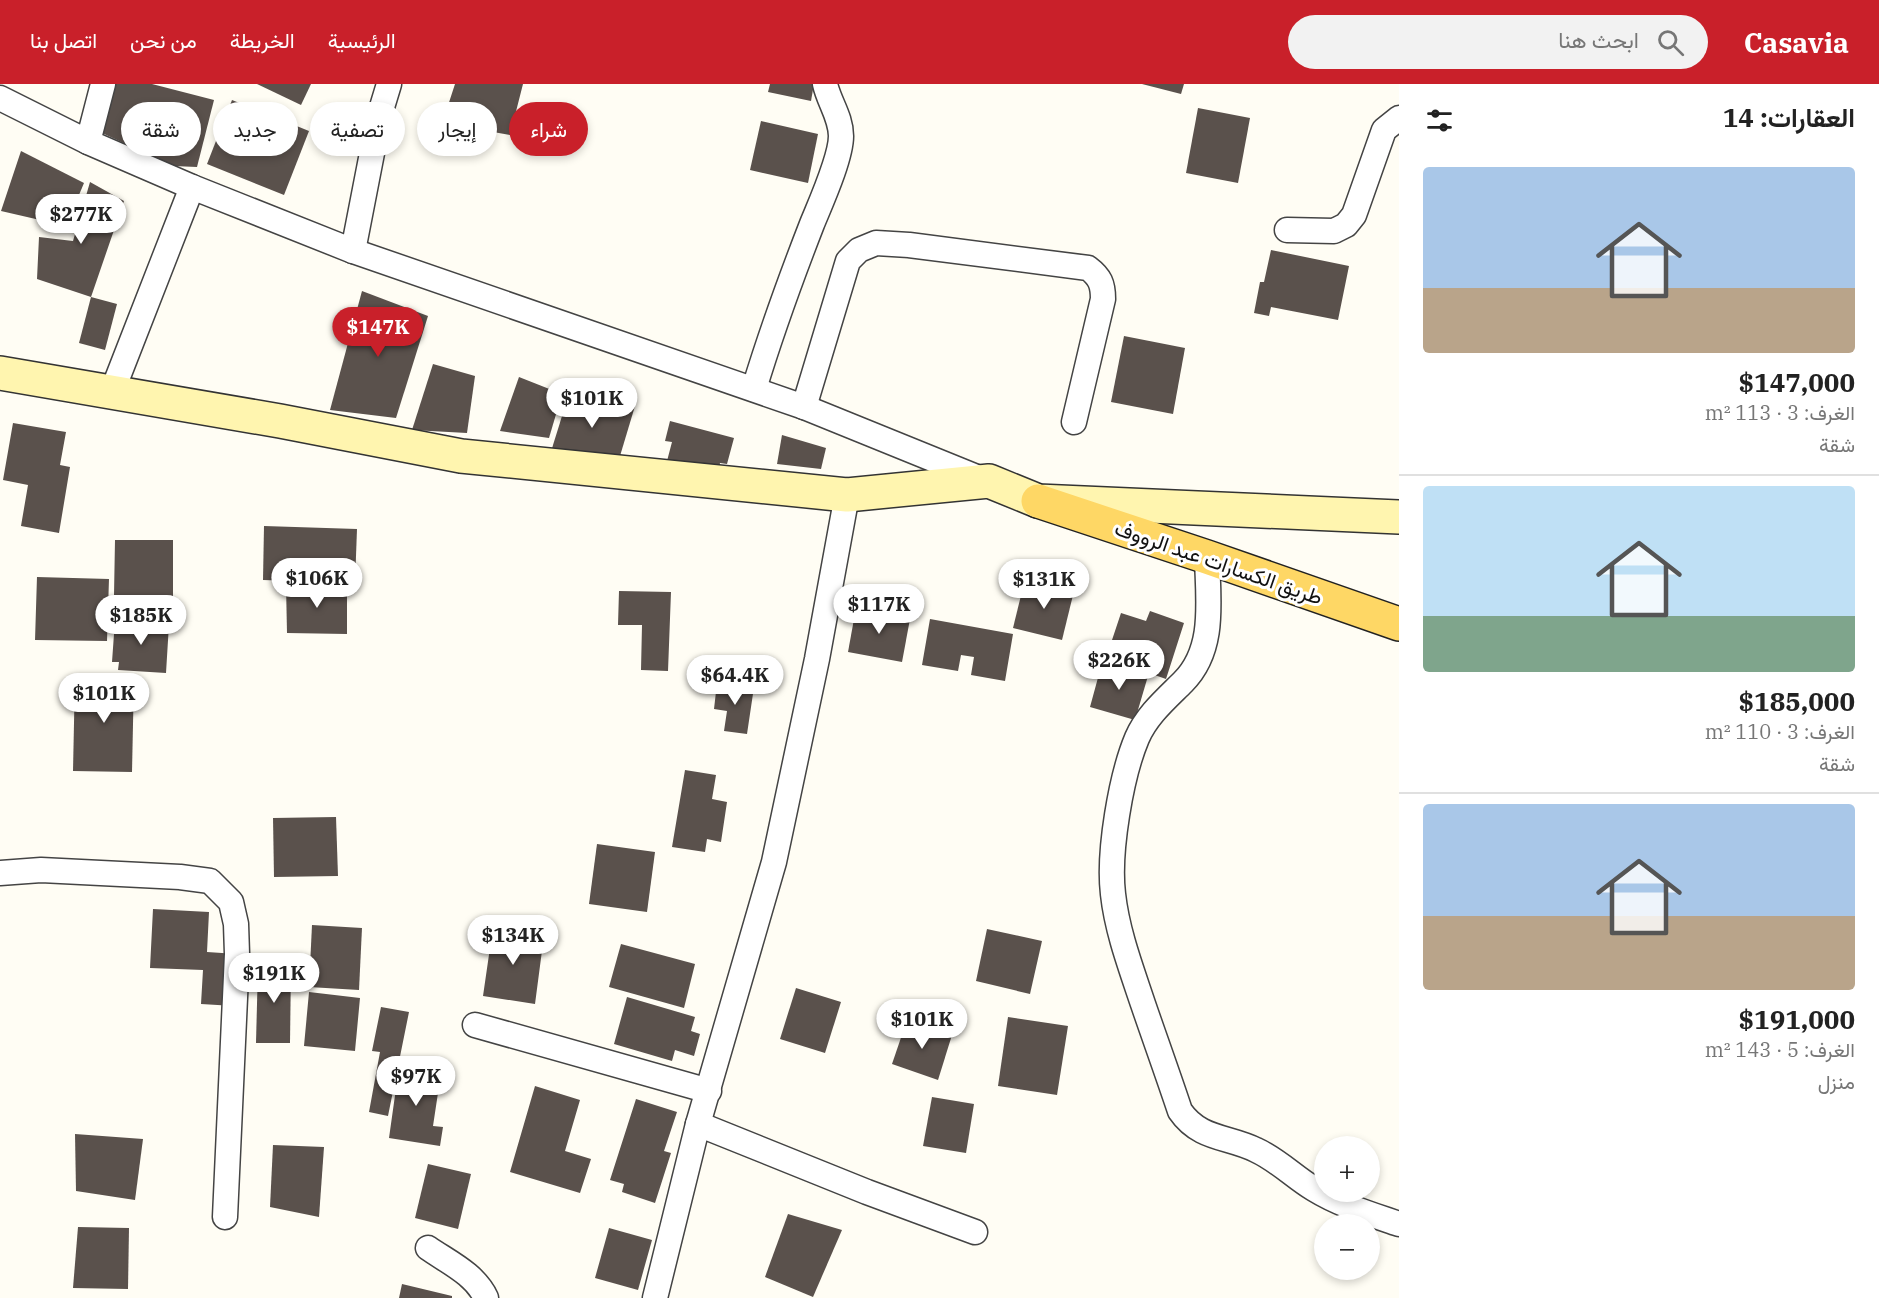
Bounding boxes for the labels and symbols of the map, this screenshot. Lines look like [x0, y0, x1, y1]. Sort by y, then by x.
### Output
pin: $277K [39, 194, 123, 245]
pin: $147K [336, 307, 420, 358]
pin: $101K [550, 378, 634, 429]
street label: طريق الكسارات عبد الرووف [1111, 513, 1327, 611]
pin: $106K [275, 558, 359, 609]
pin: $131K [1002, 559, 1086, 610]
pin: $117K [837, 584, 921, 635]
pin: $185K [99, 595, 183, 646]
pin: $226K [1077, 640, 1161, 691]
pin: $64.4K [686, 655, 784, 706]
pin: $101K [62, 673, 146, 724]
pin: $134K [471, 915, 555, 966]
pin: $191K [232, 953, 316, 1004]
pin: $101K [880, 999, 964, 1050]
pin: $97K [380, 1056, 452, 1107]

